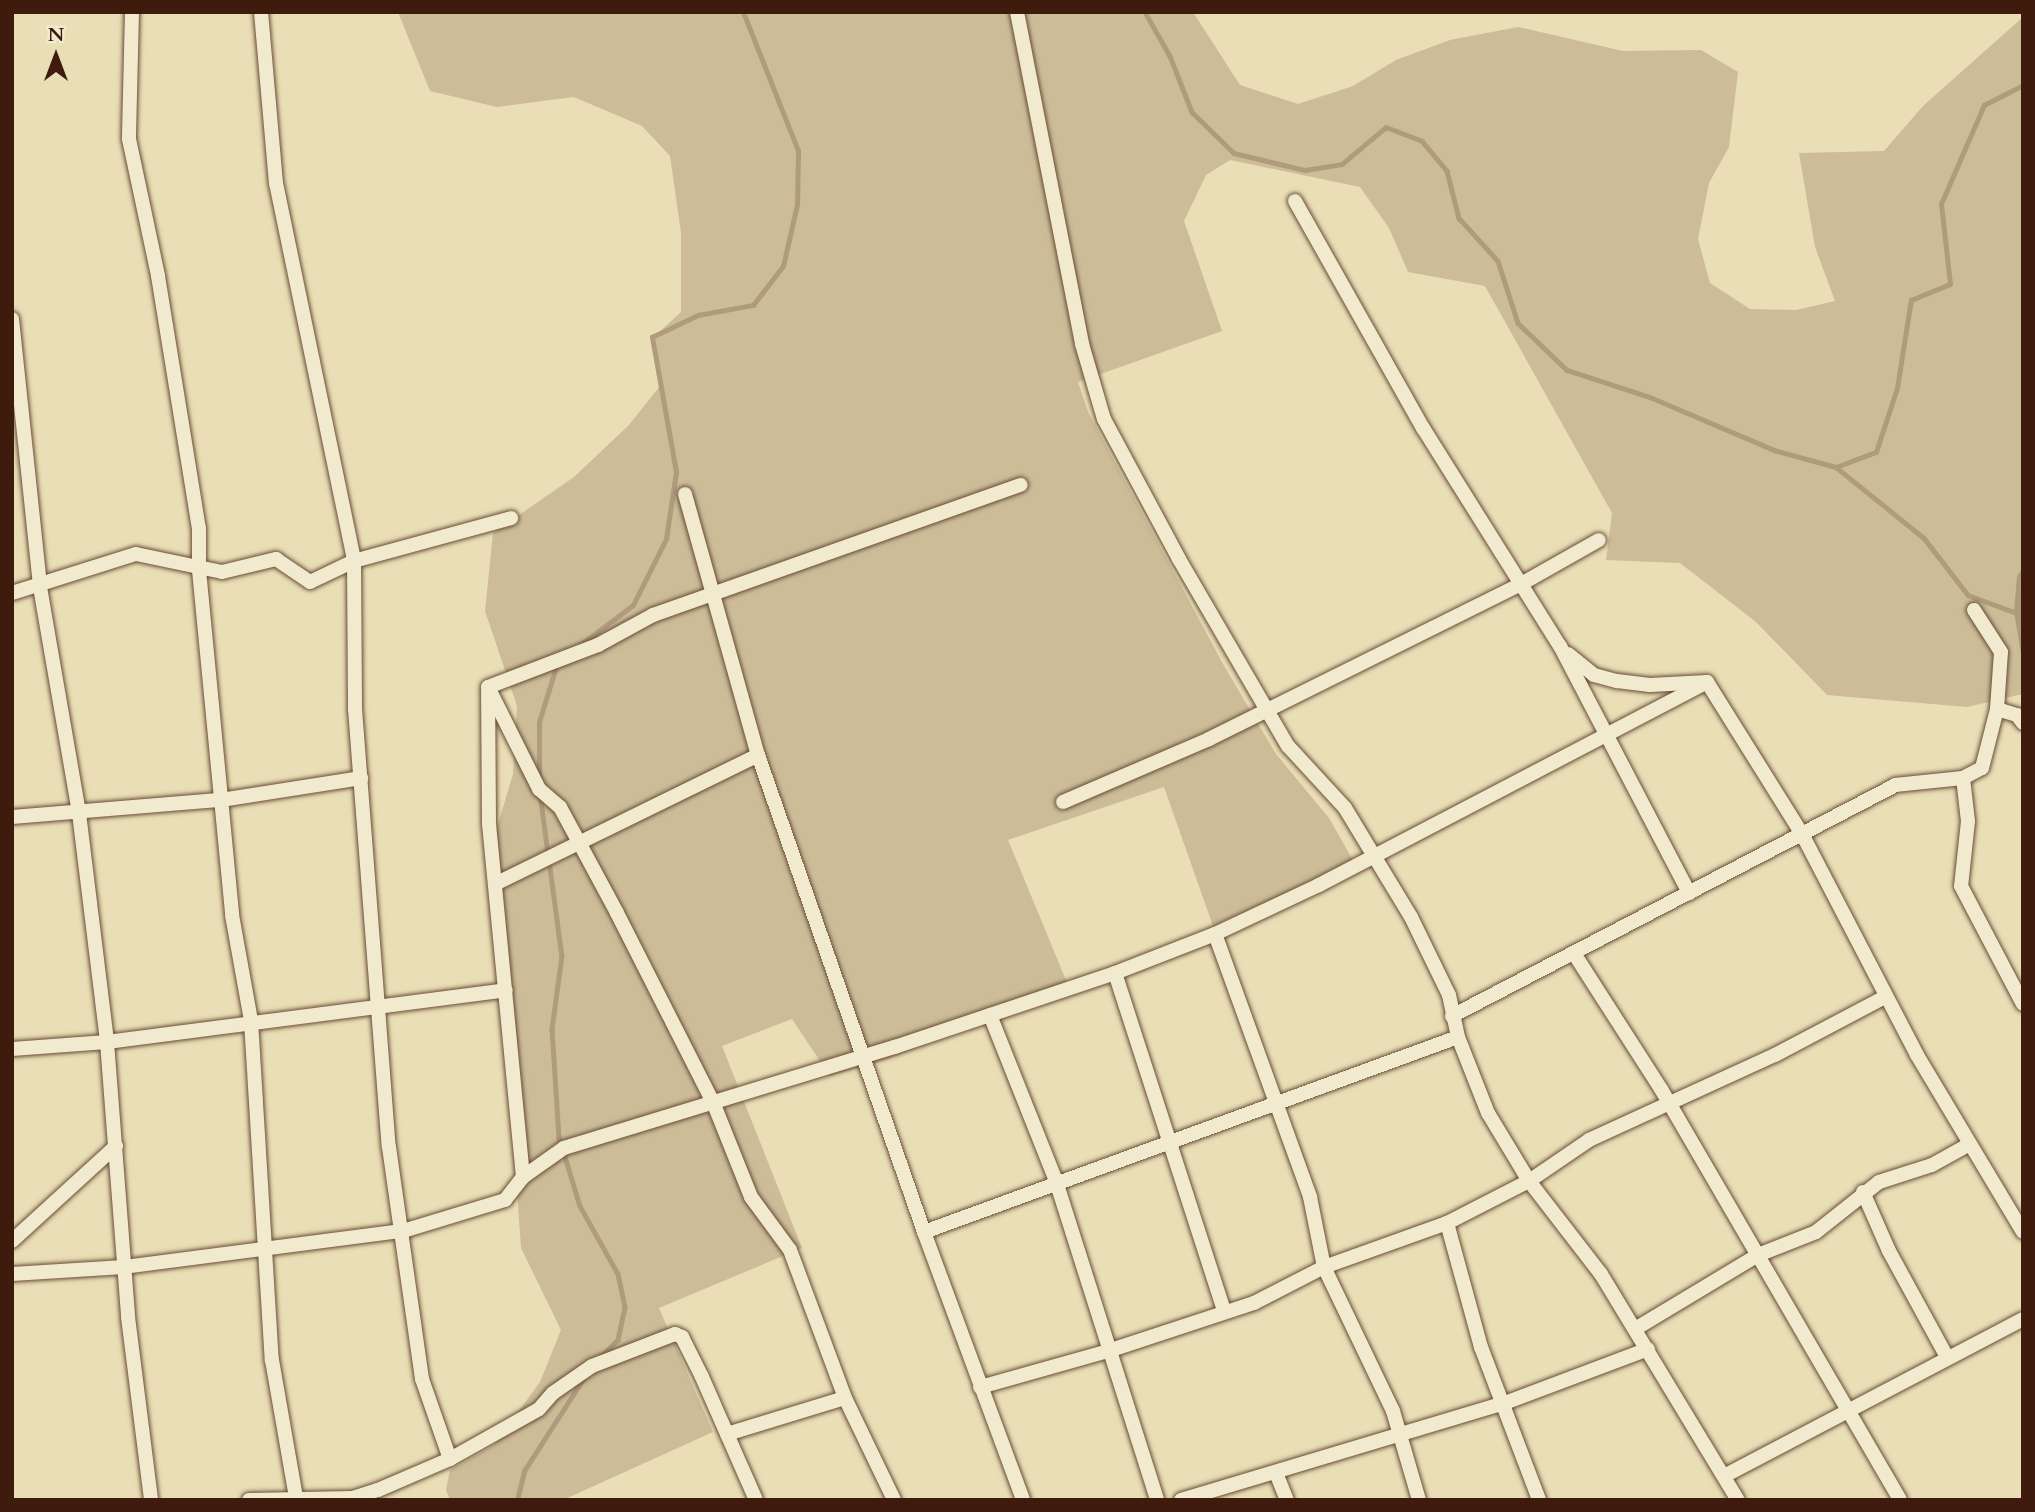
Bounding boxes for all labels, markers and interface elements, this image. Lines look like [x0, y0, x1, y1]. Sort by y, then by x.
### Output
north arrow [21, 21, 91, 91]
text: N [48, 22, 64, 48]

